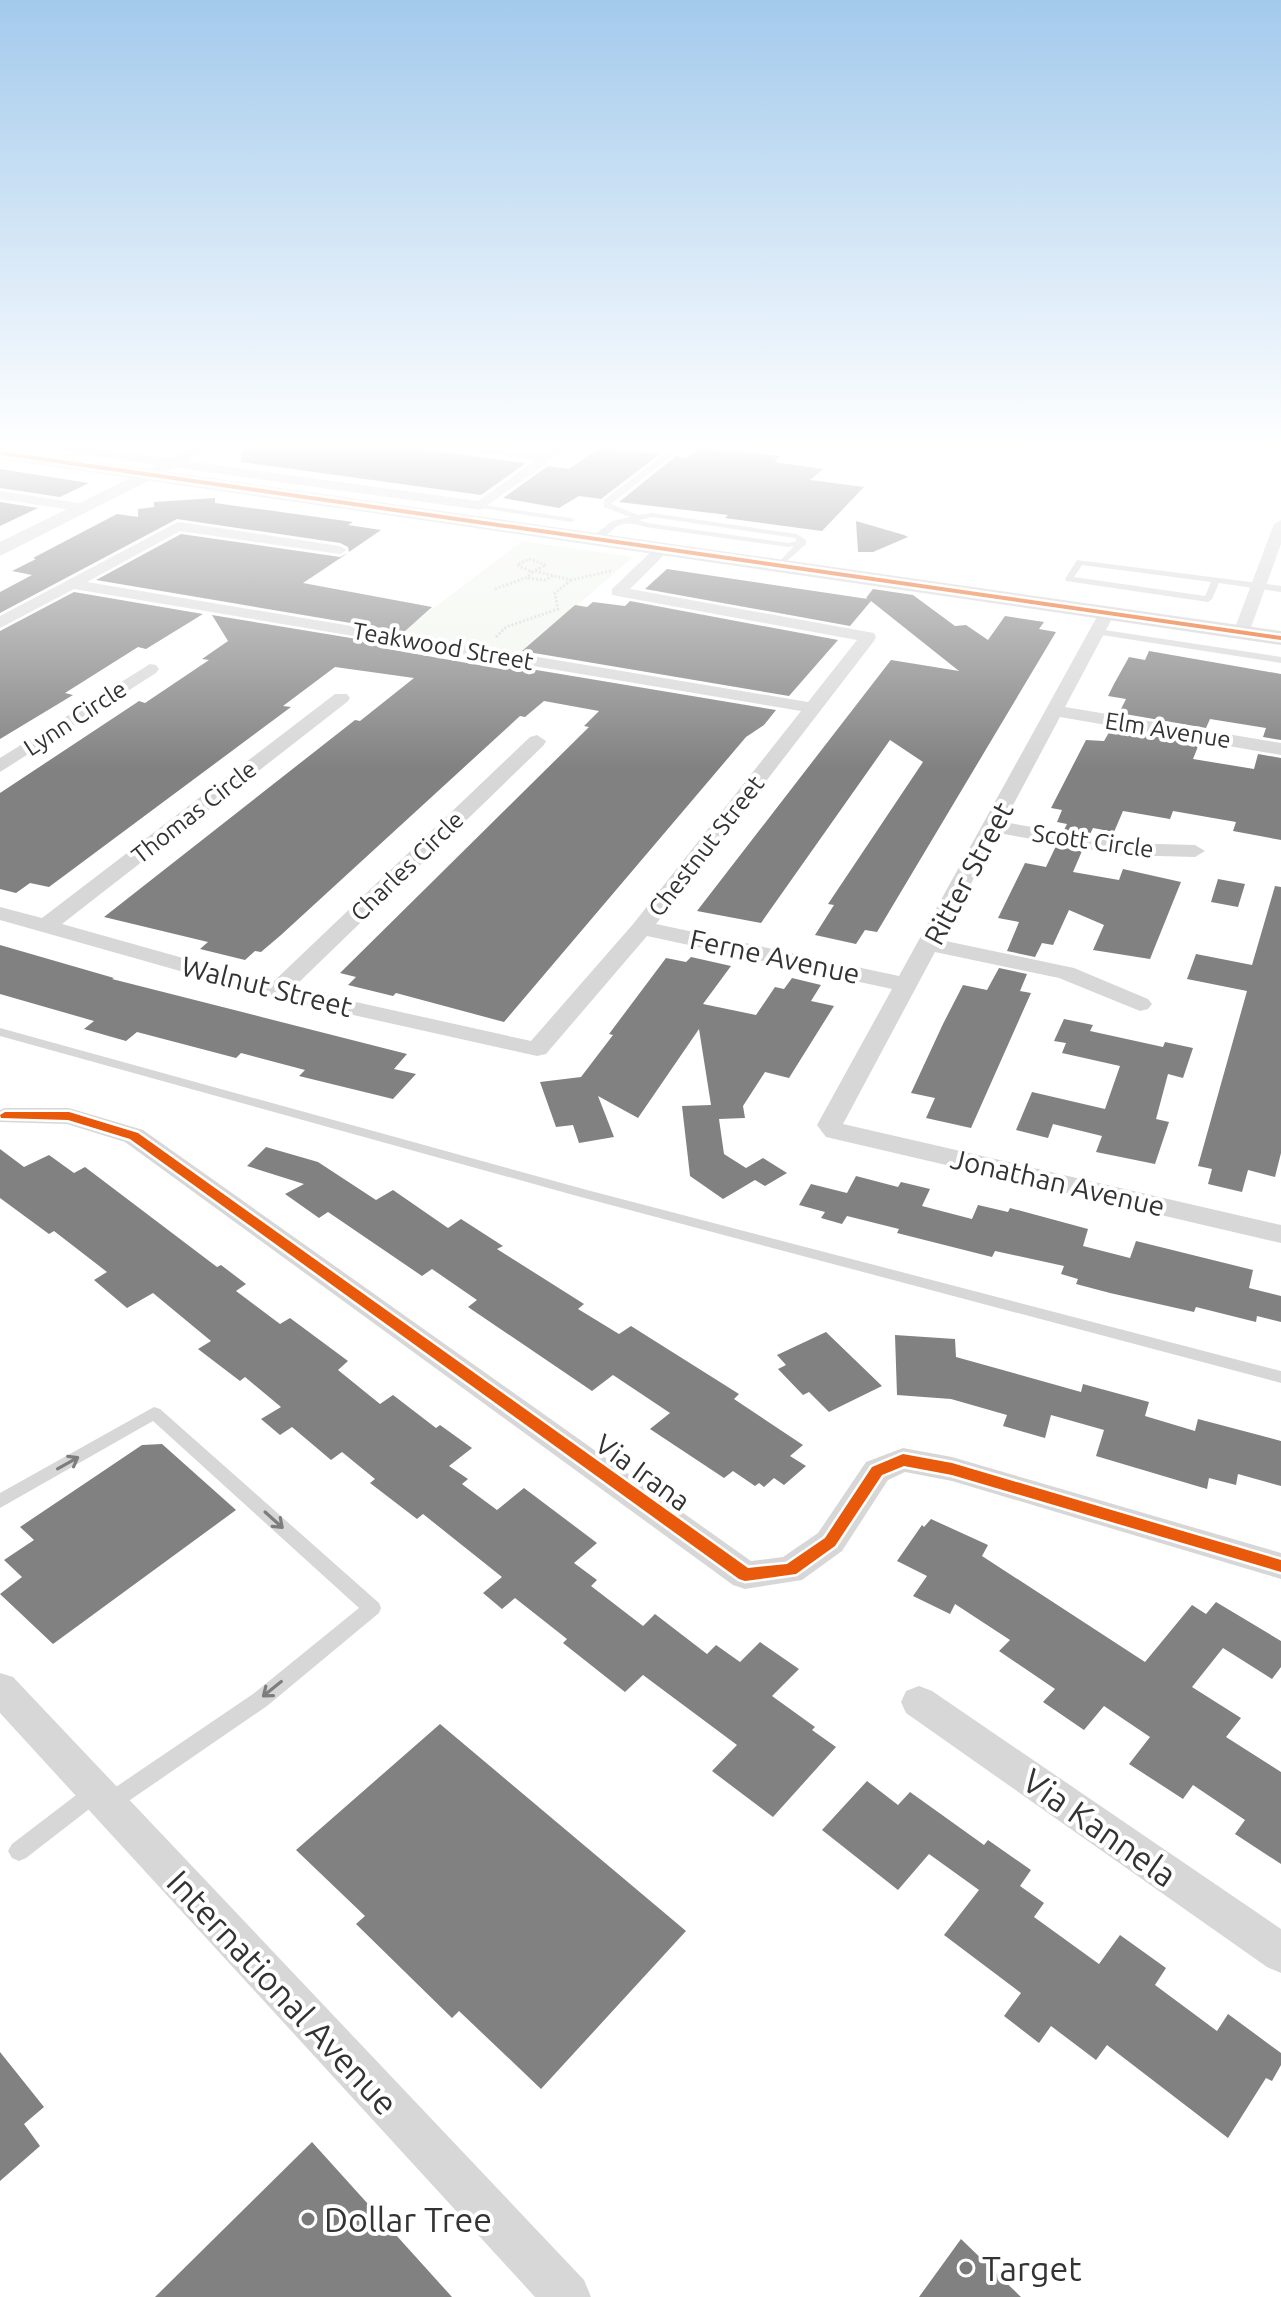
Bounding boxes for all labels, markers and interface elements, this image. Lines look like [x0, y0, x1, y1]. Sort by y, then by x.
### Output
street label: Teakwood Street [350, 617, 536, 675]
street label: Lynn Circle [19, 675, 131, 761]
street label: Elm Avenue [1103, 707, 1233, 753]
street label: Thomas Circle [126, 755, 262, 869]
street label: Chestnut Street [643, 770, 770, 922]
street label: Ritter Street [917, 796, 1019, 950]
street label: Charles Circle [345, 806, 469, 926]
street label: Scott Circle [1031, 819, 1155, 863]
street label: Ferne Avenue [687, 923, 863, 989]
street label: Walnut Street [179, 950, 355, 1022]
street label: Jonathan Avenue [948, 1142, 1168, 1222]
street label: Via Irana [590, 1427, 696, 1517]
one-way arrow [56, 1454, 79, 1470]
one-way arrow [264, 1511, 284, 1530]
one-way arrow [262, 1681, 283, 1698]
street label: Via Kannela [1016, 1760, 1184, 1894]
street label: International Avenue [160, 1862, 406, 2122]
place label: Dollar Tree [324, 2200, 492, 2238]
marker: Dollar Tree [299, 2210, 317, 2228]
place label: Target [982, 2249, 1082, 2287]
marker: Target [957, 2259, 975, 2277]

